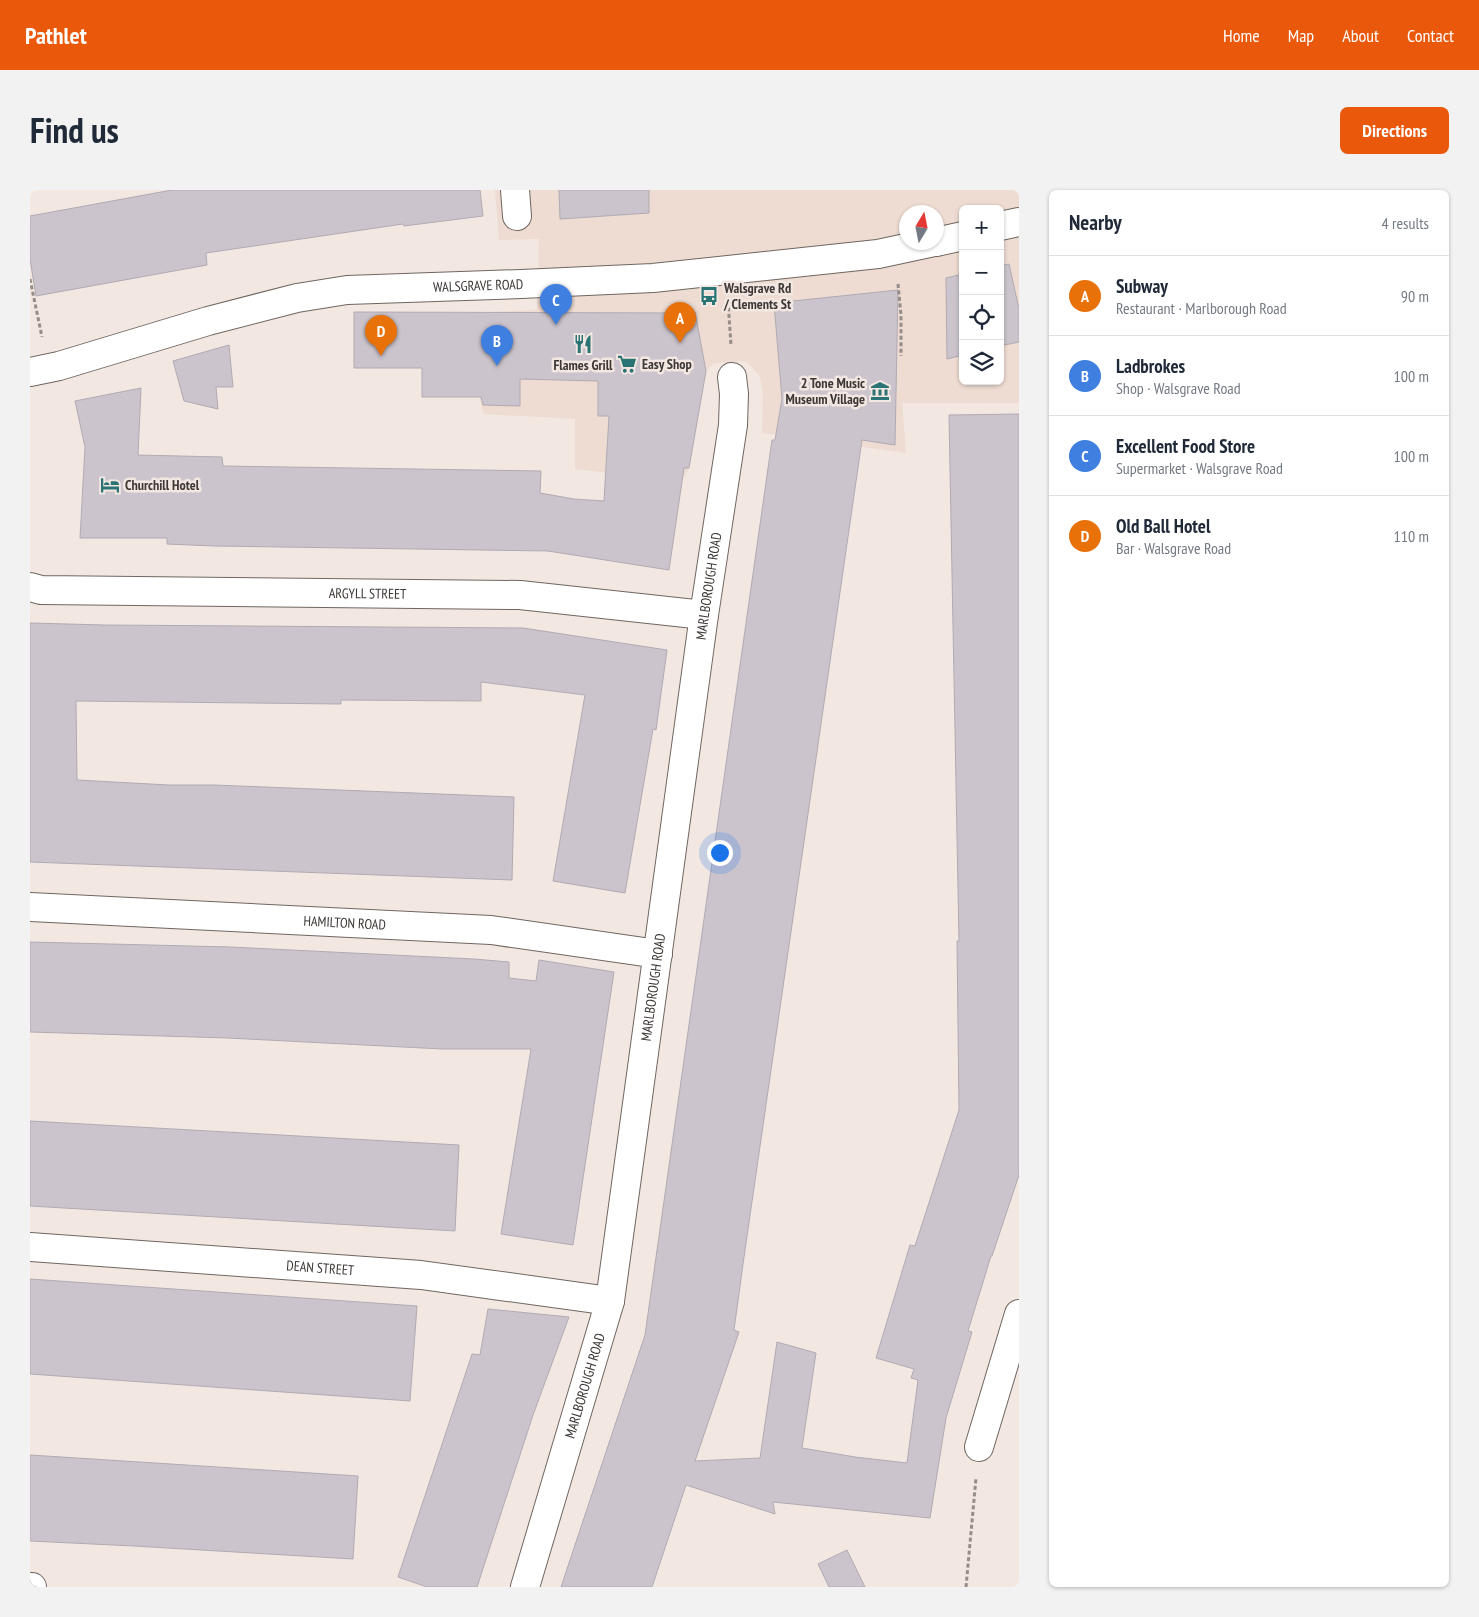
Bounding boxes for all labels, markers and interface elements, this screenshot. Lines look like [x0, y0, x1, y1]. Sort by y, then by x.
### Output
text: Pathlet [25, 20, 87, 51]
text: Home [1223, 24, 1260, 47]
text: Map [1288, 24, 1314, 47]
text: About [1342, 24, 1379, 47]
text: Contact [1407, 24, 1454, 47]
text: Find us [30, 107, 119, 153]
button: Directions [1340, 107, 1449, 154]
north arrow [899, 205, 944, 250]
map controls [959, 205, 1004, 385]
button: + [959, 205, 1004, 250]
text: Nearby [1069, 209, 1122, 236]
text: 4 results [1382, 213, 1429, 233]
button: − [959, 250, 1004, 295]
text: Subway [1116, 274, 1168, 298]
street label: WALSGRAVE ROAD [433, 275, 523, 296]
place label: Walsgrave Rd / Clements St [723, 279, 791, 313]
pin: C [540, 284, 572, 325]
bus stop icon: Walsgrave Rd / Clements St [698, 285, 720, 307]
text: A [1081, 286, 1089, 306]
text: 90 m [1401, 286, 1429, 306]
button: locate [959, 295, 1004, 340]
text: Restaurant · Marlborough Road [1116, 298, 1287, 318]
pin: A [664, 302, 696, 343]
pin: D [365, 315, 397, 356]
pin: B [481, 325, 513, 366]
restaurant icon: Flames Grill [572, 333, 594, 355]
button: layers [959, 340, 1004, 385]
supermarket icon: Easy Shop [616, 353, 638, 375]
text: Ladbrokes [1116, 354, 1185, 378]
place label: Easy Shop [642, 355, 692, 373]
place label: Flames Grill [553, 356, 613, 374]
text: B [1081, 366, 1089, 386]
text: 100 m [1394, 366, 1429, 386]
place label: 2 Tone Music Museum Village [786, 374, 865, 408]
text: Shop · Walsgrave Road [1116, 378, 1241, 398]
museum icon: 2 Tone Music Museum Village [869, 380, 891, 402]
text: Excellent Food Store [1116, 434, 1255, 458]
text: C [1081, 446, 1089, 466]
text: 100 m [1394, 446, 1429, 466]
text: Supermarket · Walsgrave Road [1116, 458, 1283, 478]
hotel icon: Churchill Hotel [99, 474, 121, 496]
place label: Churchill Hotel [125, 476, 200, 494]
text: Old Ball Hotel [1116, 514, 1211, 538]
text: D [1081, 526, 1089, 546]
text: 110 m [1394, 526, 1429, 546]
street label: MARLBOROUGH ROAD [692, 531, 726, 641]
text: Bar · Walsgrave Road [1116, 538, 1231, 558]
street label: ARGYLL STREET [329, 584, 407, 603]
your location [707, 840, 733, 866]
street label: HAMILTON ROAD [303, 912, 386, 934]
street label: MARLBOROUGH ROAD [637, 932, 669, 1042]
street label: DEAN STREET [286, 1256, 355, 1279]
street label: MARLBOROUGH ROAD [561, 1331, 609, 1440]

